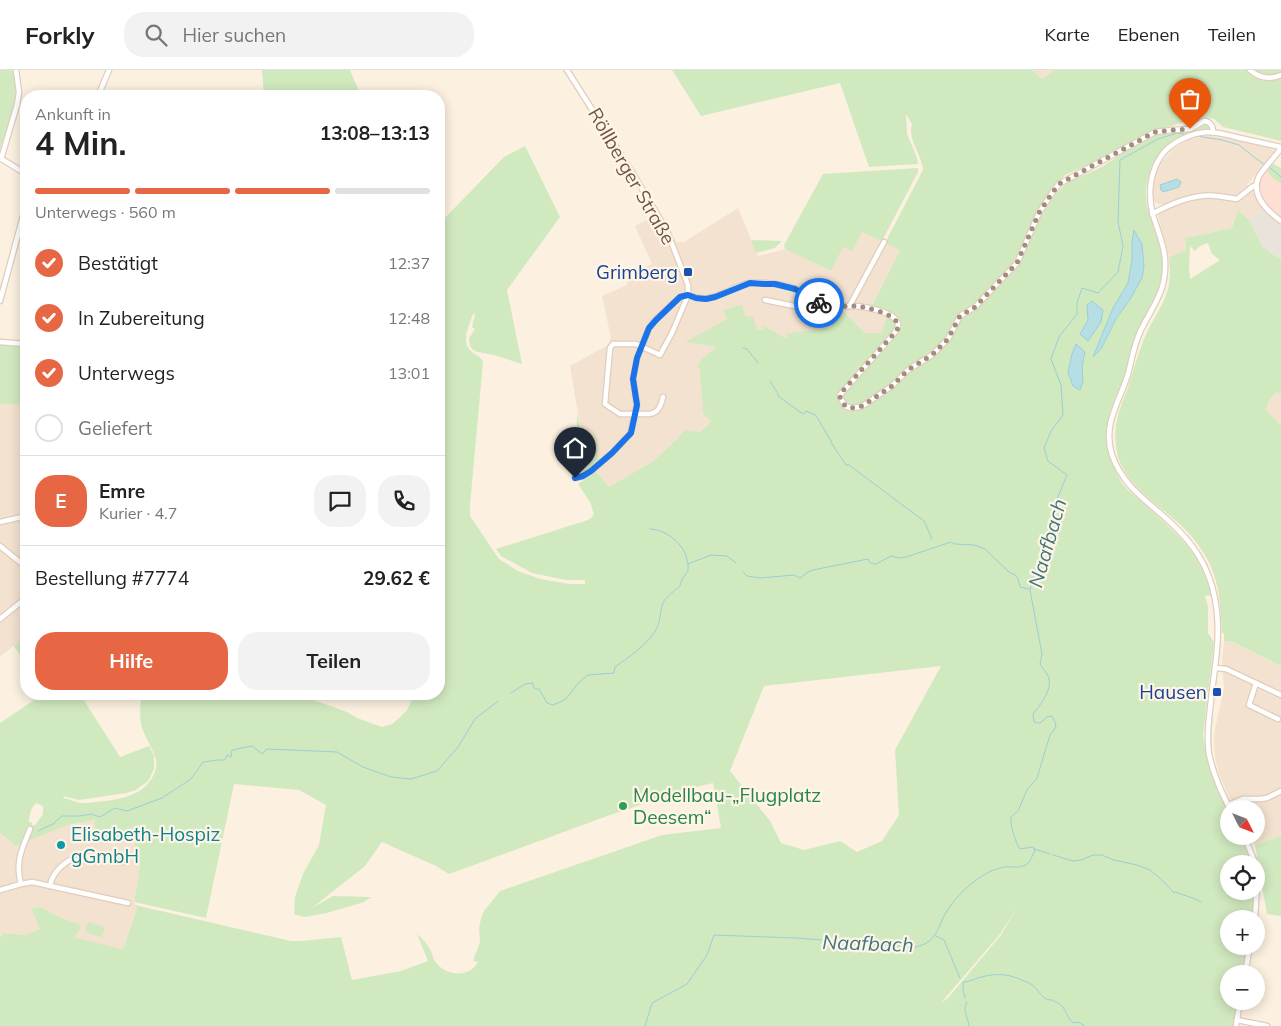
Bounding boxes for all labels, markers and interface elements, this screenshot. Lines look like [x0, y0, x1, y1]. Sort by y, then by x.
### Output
search box [124, 12, 474, 57]
text: Forkly [25, 20, 94, 50]
icon: search [142, 21, 170, 49]
text: Hier suchen [182, 23, 286, 47]
text: Karte [1044, 23, 1090, 46]
text: Ebenen [1118, 23, 1180, 46]
text: Teilen [1208, 23, 1256, 46]
pin [1169, 78, 1211, 129]
icon: bag [1176, 85, 1204, 113]
street label: Röllberger Straße [583, 103, 681, 249]
text: Ankunft in [35, 104, 111, 124]
text: 13:08–13:13 [320, 121, 430, 145]
text: 4 Min. [35, 123, 126, 163]
text: Unterwegs · 560 m [35, 202, 176, 222]
icon: check [35, 249, 63, 277]
text: Bestätigt [78, 251, 158, 275]
text: 12:37 [388, 253, 430, 273]
place label: Grimberg [596, 260, 678, 284]
marker: Grimberg [682, 266, 694, 278]
courier [794, 278, 844, 328]
icon: bike [805, 289, 833, 317]
icon: check [35, 304, 63, 332]
text: In Zubereitung [78, 306, 205, 330]
text: 12:48 [388, 308, 430, 328]
icon: check [35, 359, 63, 387]
text: Unterwegs [78, 361, 175, 385]
text: 13:01 [388, 363, 430, 383]
text: Geliefert [78, 416, 152, 440]
pin [554, 427, 596, 478]
icon: home [561, 434, 589, 462]
button: chat [314, 475, 366, 527]
button: phone [378, 475, 430, 527]
text: Emre [99, 479, 145, 503]
text: E [55, 489, 67, 513]
water label: Naafbach [1022, 496, 1072, 590]
text: Kurier · 4.7 [99, 503, 177, 523]
text: Bestellung #7774 [35, 566, 189, 590]
text: 29.62 € [363, 566, 430, 590]
button: Hilfe [35, 632, 228, 690]
button: Teilen [238, 632, 430, 690]
place label: Hausen [1139, 680, 1207, 704]
marker: Hausen [1211, 686, 1223, 698]
place label: Modellbau-„Flugplatz Deesem“ [633, 783, 821, 829]
marker: Modellbau-„Flugplatz Deesem“ [617, 800, 629, 812]
north arrow [1220, 800, 1265, 845]
map controls [1220, 800, 1265, 1010]
place label: Elisabeth-Hospiz gGmbH [71, 822, 220, 868]
marker: Elisabeth-Hospiz gGmbH [55, 839, 67, 851]
button: locate [1220, 855, 1265, 900]
button: + [1220, 910, 1265, 955]
water label: Naafbach [822, 929, 914, 957]
button: − [1220, 965, 1265, 1010]

